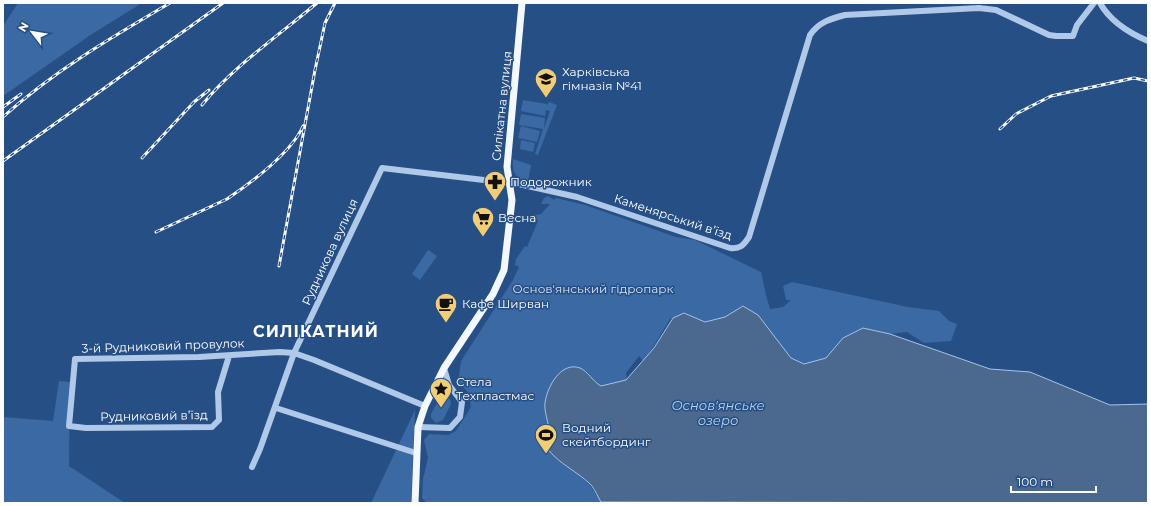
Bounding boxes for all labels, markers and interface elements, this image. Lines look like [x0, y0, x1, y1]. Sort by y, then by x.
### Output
north arrow [12, 12, 52, 52]
text: N [15, 19, 32, 34]
street label: Силікатна вулиця [488, 50, 515, 162]
place label: Харківська гімназія №41 [562, 64, 642, 93]
school or university icon: Харківська гімназія №41 [533, 66, 559, 99]
pharmacy icon: Подорожник [482, 169, 508, 202]
place label: Подорожник [510, 174, 592, 189]
street label: Каменярський в’їзд [612, 190, 734, 243]
street label: Рудникова вулиця [298, 196, 361, 307]
supermarket icon: Весна [470, 205, 496, 238]
place label: Весна [498, 210, 536, 225]
park label: Основ'янський гідропарк [513, 281, 673, 296]
cafe icon: Кафе Ширван [433, 291, 459, 324]
place label: Кафе Ширван [462, 296, 549, 311]
district label: СИЛІКАТНИЙ [253, 321, 379, 341]
street label: 3-й Рудниковий провулок [81, 335, 245, 356]
place label: Стела Техпластмас [456, 374, 534, 403]
place icon: Стела Техпластмас [428, 376, 454, 409]
water label: Основ'янське озеро [671, 397, 765, 428]
street label: Рудниковий в’їзд [100, 407, 208, 424]
place label: Водний скейтбординг [562, 420, 651, 449]
sports icon: Водний скейтбординг [533, 422, 559, 455]
scale bar [1011, 468, 1096, 494]
text: 100 m [1017, 474, 1053, 489]

